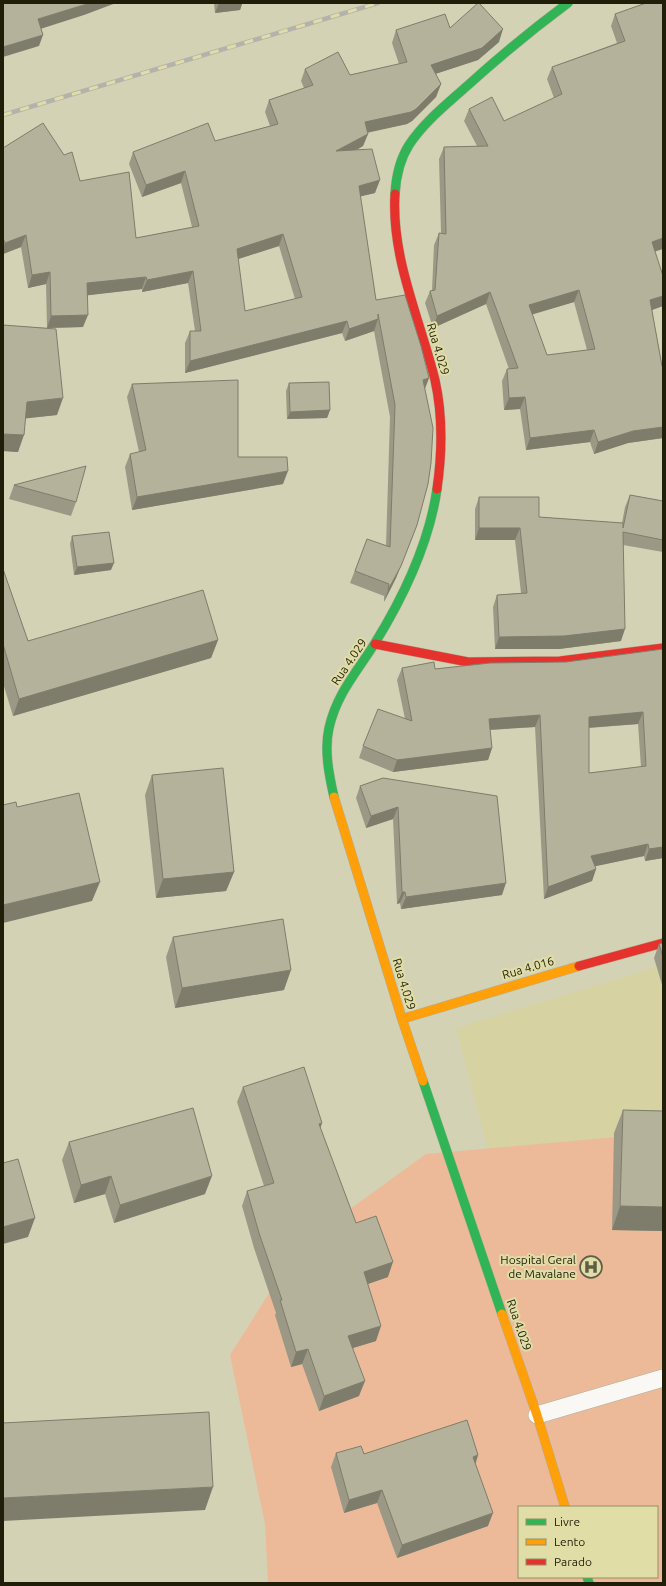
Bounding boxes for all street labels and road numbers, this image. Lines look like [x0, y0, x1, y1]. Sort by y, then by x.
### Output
street label: Rua 4.029 [425, 321, 452, 376]
street label: Rua 4.029 [328, 636, 369, 687]
street label: Rua 4.016 [500, 954, 555, 981]
street label: Rua 4.029 [390, 956, 418, 1011]
street label: Rua 4.029 [505, 1298, 534, 1352]

